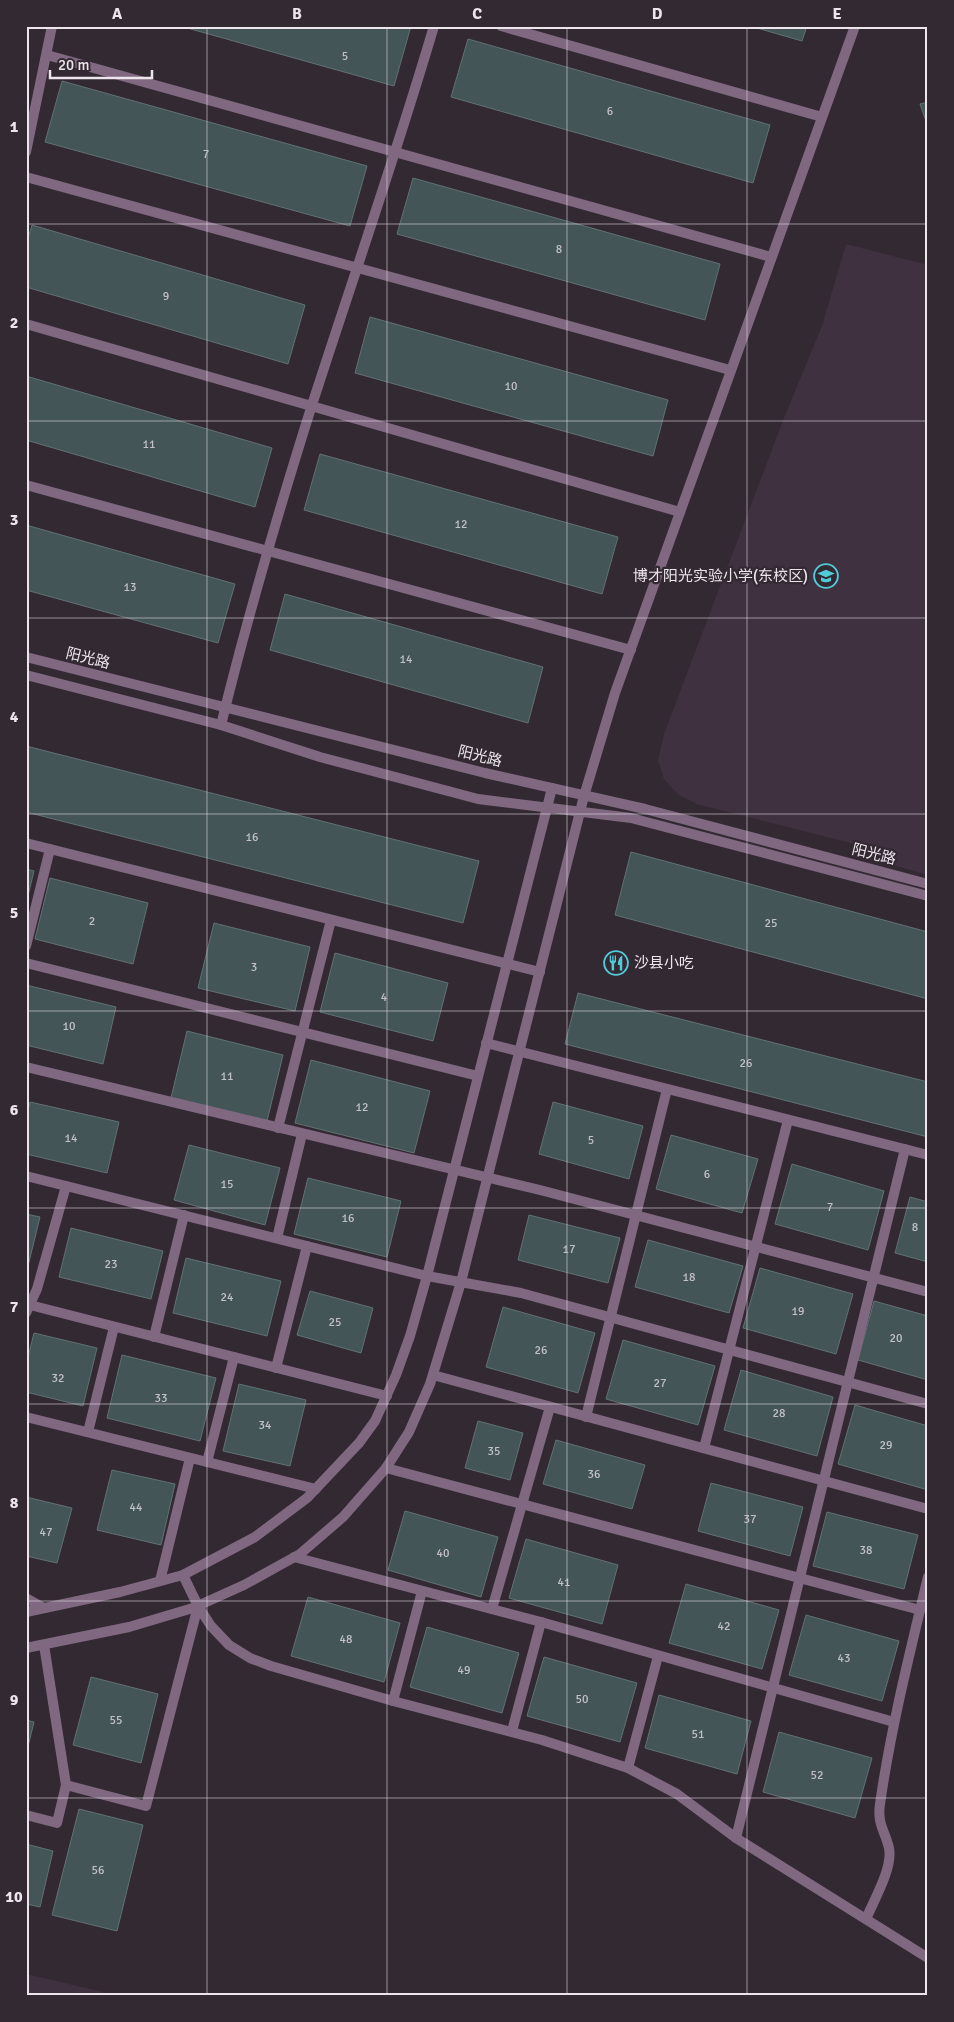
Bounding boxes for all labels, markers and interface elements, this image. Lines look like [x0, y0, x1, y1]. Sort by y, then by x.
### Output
text: A [112, 4, 123, 24]
text: B [292, 4, 302, 24]
text: C [472, 4, 482, 24]
text: D [652, 4, 663, 24]
text: E [832, 4, 842, 24]
scale bar [50, 48, 152, 80]
house number: 5 [342, 49, 348, 64]
text: 20 m [58, 56, 89, 74]
house number: 6 [607, 104, 613, 119]
text: 1 [10, 117, 19, 137]
house number: 7 [203, 147, 209, 162]
house number: 8 [556, 242, 562, 257]
house number: 9 [163, 289, 169, 304]
text: 2 [10, 313, 18, 333]
house number: 10 [505, 379, 517, 394]
house number: 11 [143, 437, 155, 452]
text: 3 [10, 510, 18, 530]
house number: 12 [455, 517, 467, 532]
school or university icon: 博才阳光实验小学(东校区) [813, 563, 839, 589]
place label: 博才阳光实验小学(东校区) [633, 567, 808, 585]
house number: 13 [124, 580, 136, 595]
street label: 阳光路 [64, 644, 112, 672]
house number: 14 [400, 652, 413, 667]
text: 4 [10, 707, 19, 727]
street label: 阳光路 [456, 742, 504, 770]
house number: 16 [246, 830, 258, 845]
street label: 阳光路 [850, 840, 898, 868]
text: 5 [10, 903, 18, 923]
house number: 2 [89, 914, 95, 929]
house number: 25 [765, 916, 777, 931]
restaurant icon: 沙县小吃 [603, 950, 629, 976]
place label: 沙县小吃 [634, 954, 694, 972]
house number: 3 [251, 960, 257, 975]
house number: 4 [381, 990, 388, 1005]
house number: 10 [63, 1019, 75, 1034]
house number: 26 [740, 1056, 752, 1071]
house number: 11 [221, 1069, 233, 1084]
text: 6 [10, 1100, 19, 1120]
house number: 12 [356, 1100, 368, 1115]
house number: 14 [65, 1131, 78, 1146]
house number: 5 [588, 1133, 594, 1148]
house number: 6 [704, 1167, 710, 1182]
house number: 15 [221, 1177, 233, 1192]
house number: 7 [827, 1200, 833, 1215]
house number: 16 [342, 1211, 354, 1226]
house number: 8 [912, 1220, 918, 1235]
house number: 17 [563, 1242, 575, 1257]
house number: 23 [105, 1257, 117, 1272]
house number: 18 [683, 1270, 695, 1285]
house number: 24 [221, 1290, 234, 1305]
text: 7 [10, 1297, 19, 1317]
house number: 19 [792, 1304, 804, 1319]
house number: 25 [329, 1315, 341, 1330]
house number: 20 [890, 1331, 902, 1346]
house number: 26 [535, 1343, 547, 1358]
house number: 32 [52, 1371, 64, 1386]
house number: 27 [654, 1376, 666, 1391]
house number: 33 [155, 1391, 167, 1406]
house number: 28 [773, 1406, 785, 1421]
house number: 34 [259, 1418, 272, 1433]
house number: 29 [880, 1438, 892, 1453]
house number: 35 [488, 1444, 500, 1459]
house number: 36 [588, 1467, 600, 1482]
text: 8 [10, 1493, 19, 1513]
house number: 44 [130, 1500, 143, 1515]
house number: 37 [744, 1512, 756, 1527]
house number: 47 [40, 1525, 52, 1540]
house number: 38 [860, 1543, 872, 1558]
house number: 40 [437, 1546, 449, 1561]
house number: 41 [558, 1575, 570, 1590]
house number: 42 [718, 1619, 730, 1634]
house number: 48 [340, 1632, 352, 1647]
house number: 43 [838, 1651, 850, 1666]
house number: 49 [458, 1663, 470, 1678]
text: 9 [10, 1690, 19, 1710]
house number: 50 [576, 1692, 588, 1707]
house number: 55 [110, 1713, 122, 1728]
house number: 51 [692, 1727, 704, 1742]
house number: 52 [811, 1768, 823, 1783]
house number: 56 [92, 1863, 104, 1878]
text: 10 [5, 1887, 23, 1907]

